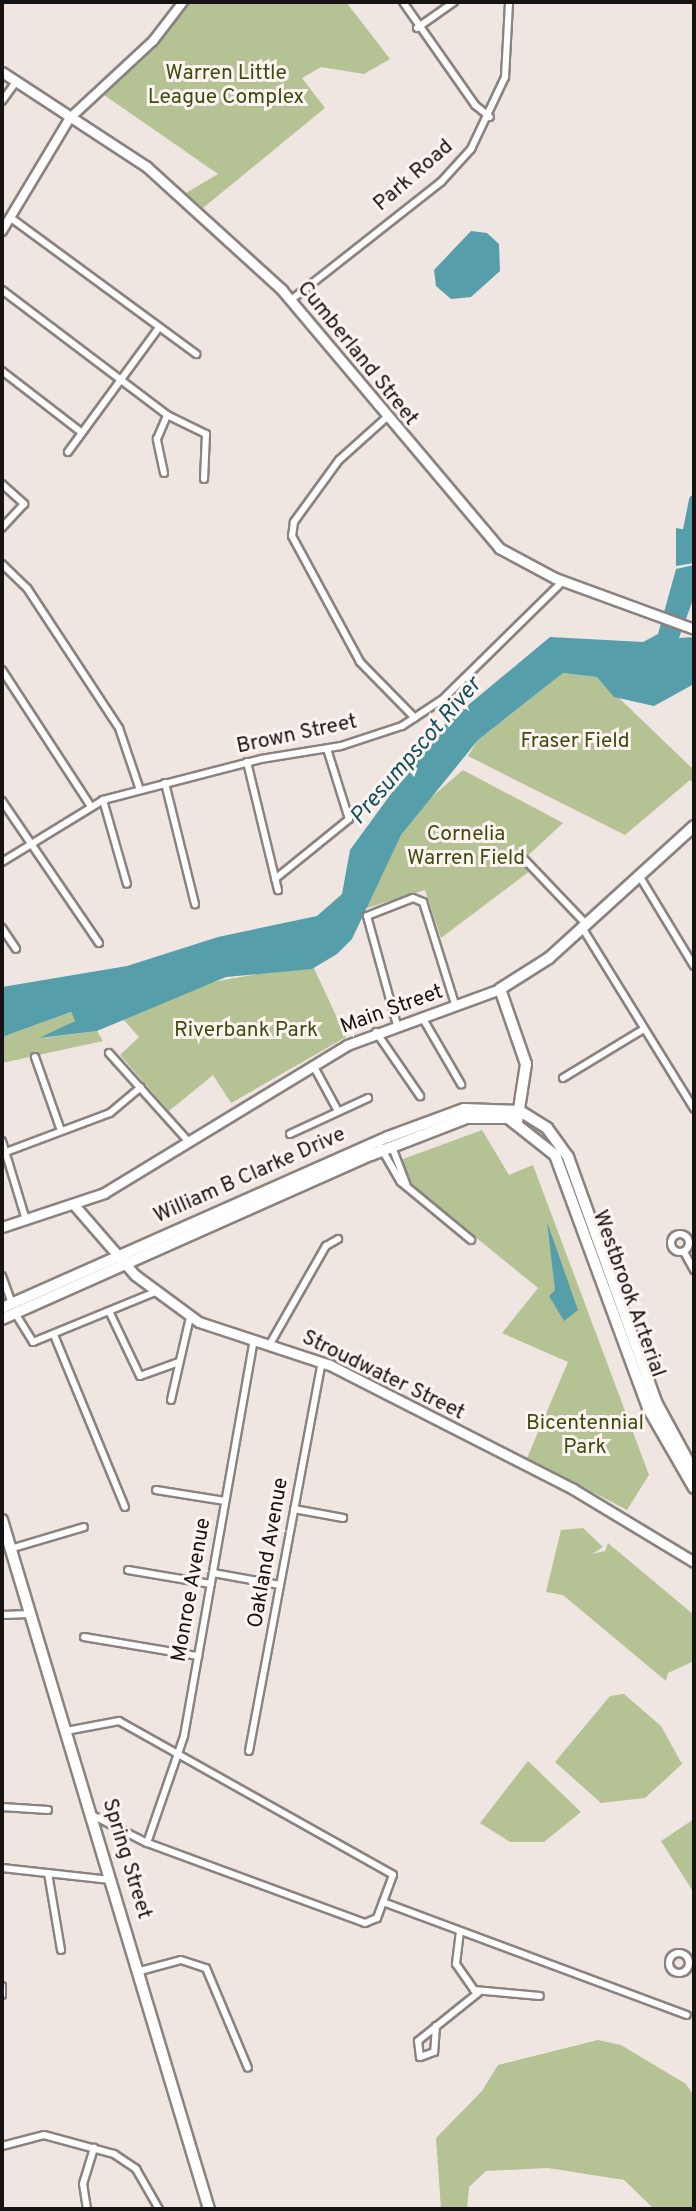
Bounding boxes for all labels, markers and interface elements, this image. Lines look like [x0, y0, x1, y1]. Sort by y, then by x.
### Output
park label: Warren Little League Complex [148, 61, 304, 111]
street label: Park Road [369, 135, 459, 217]
street label: Cumberland Street [291, 277, 423, 431]
water label: Presumpscot River [345, 673, 489, 831]
street label: Brown Street [234, 710, 360, 760]
park label: Fraser Field [520, 729, 630, 755]
park label: Cornelia Warren Field [407, 822, 525, 872]
street label: Main Street [337, 980, 447, 1040]
park label: Riverbank Park [174, 1018, 318, 1044]
street label: William B Clarke Drive [150, 1122, 350, 1230]
street label: Westbrook Arterial [586, 1207, 670, 1381]
street label: Stroudwater Street [297, 1326, 469, 1426]
park label: Bicentennial Park [526, 1411, 644, 1461]
street label: Oakland Avenue [243, 1475, 295, 1631]
street label: Monroe Avenue [167, 1516, 217, 1664]
street label: Spring Street [96, 1796, 156, 1922]

